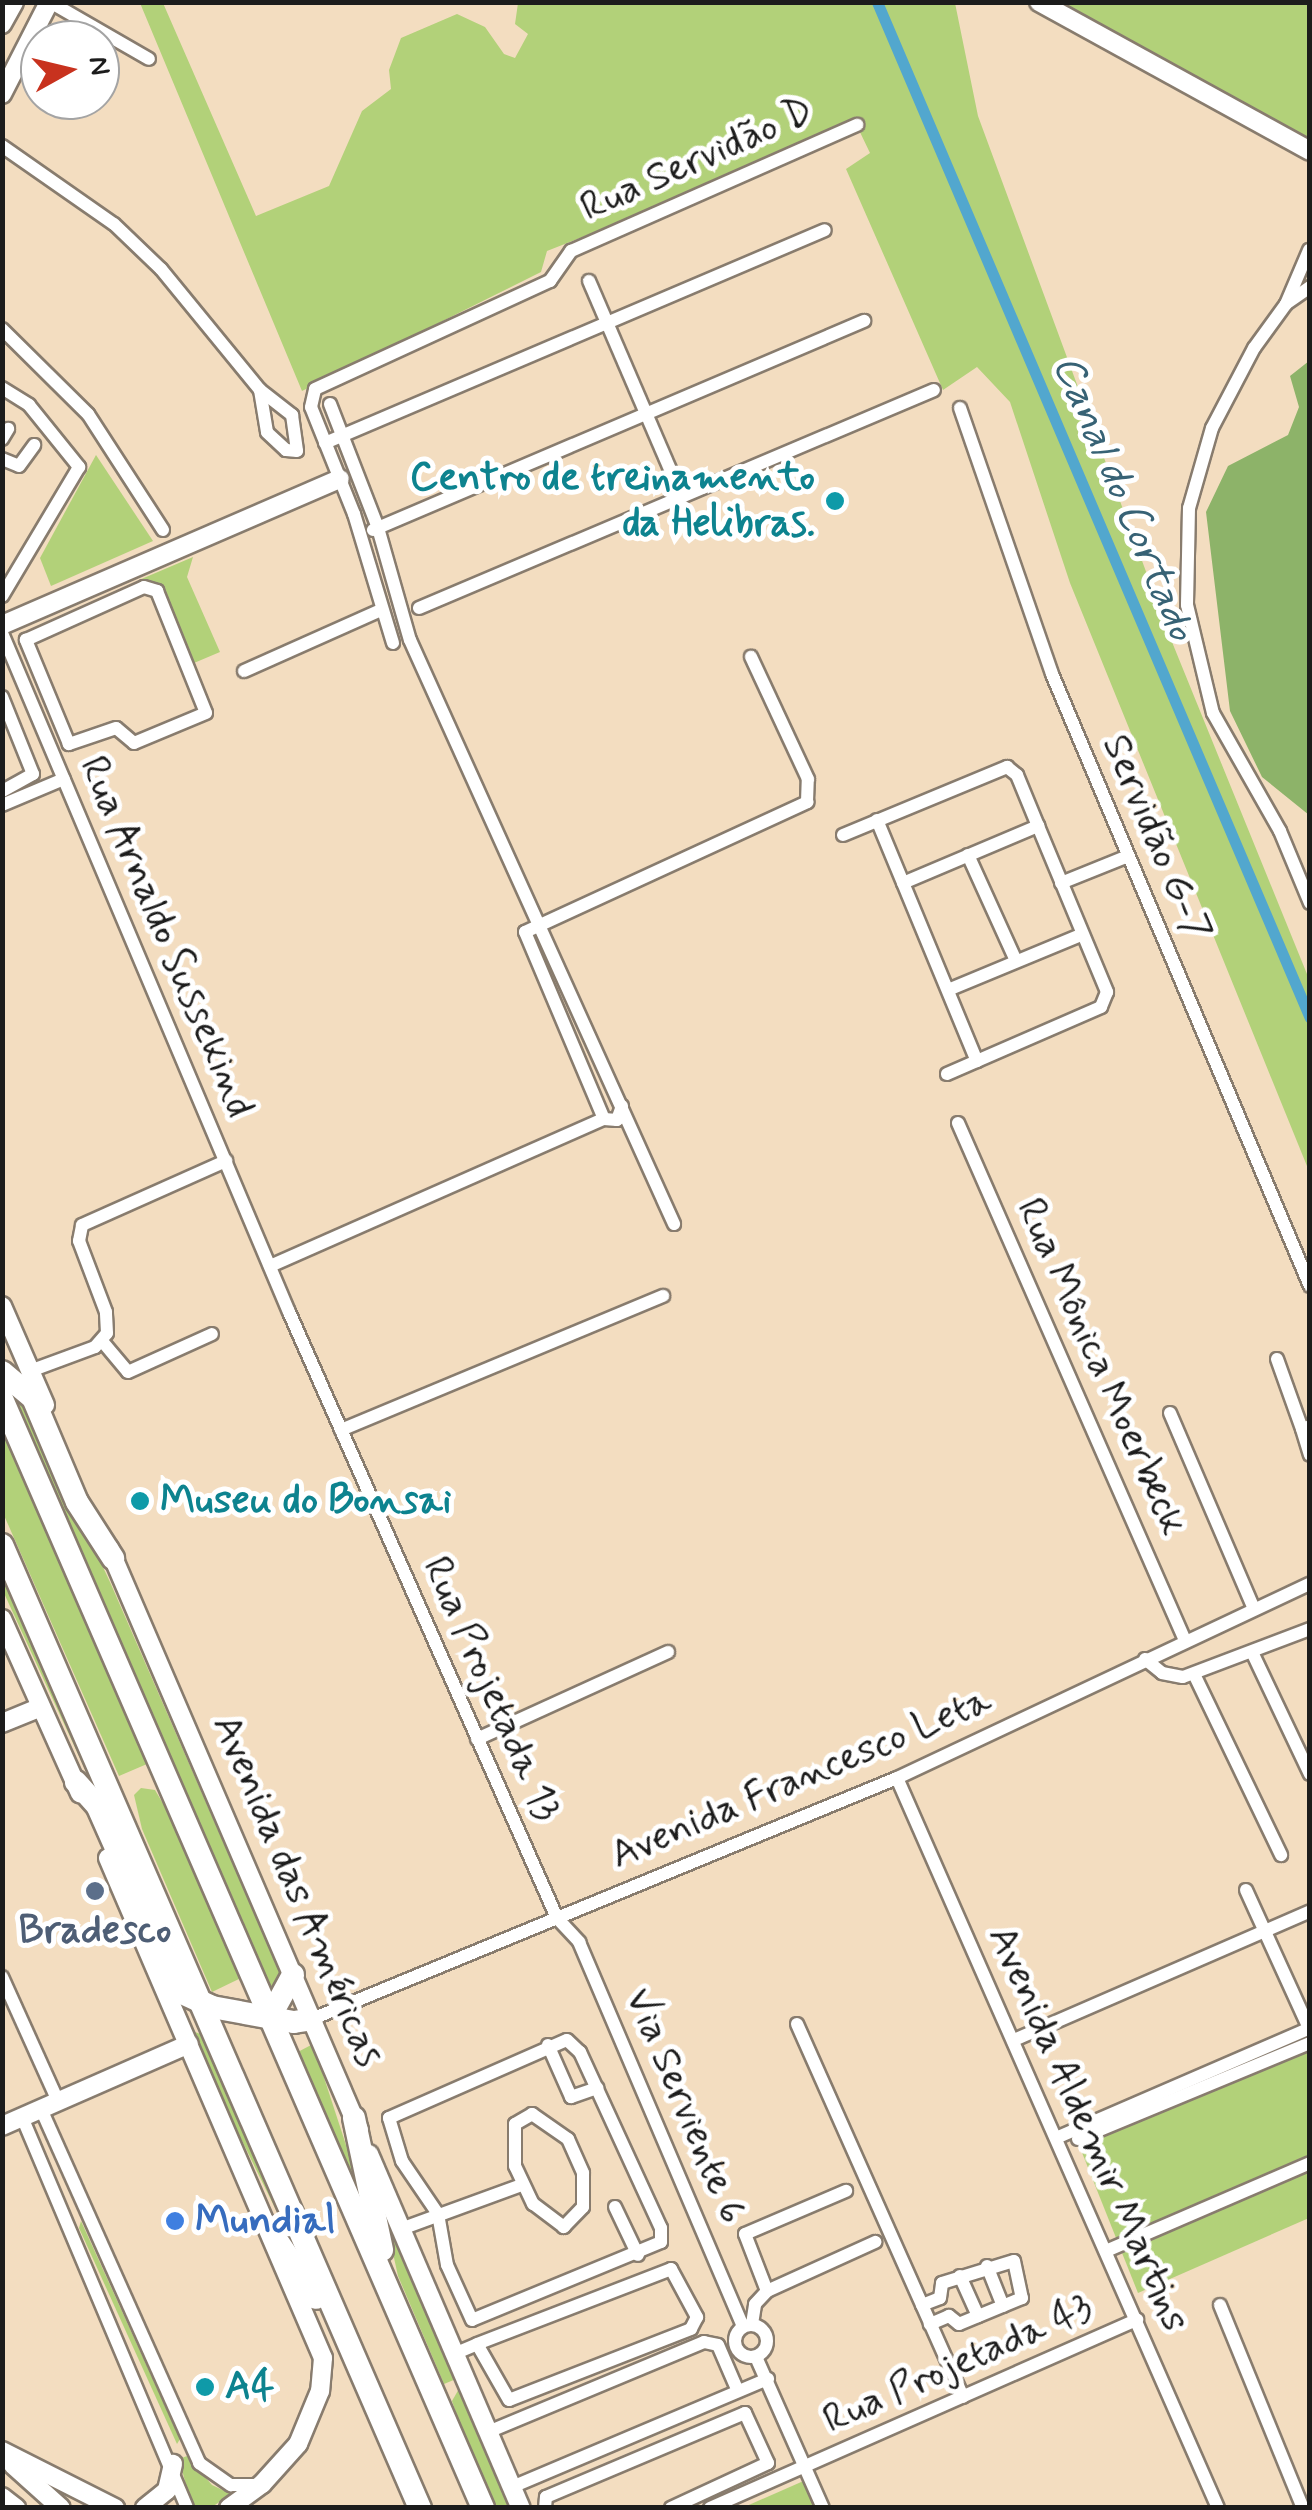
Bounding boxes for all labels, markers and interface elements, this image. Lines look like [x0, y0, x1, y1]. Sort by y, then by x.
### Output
north arrow [20, 20, 120, 120]
text: N [79, 54, 118, 78]
street label: Rua Servidão D [573, 87, 821, 233]
water label: Canal do Cortado [1041, 349, 1205, 647]
place label: Centro de treinamento da Helibras. [403, 454, 815, 548]
marker: Centro de treinamento da Helibras. [824, 490, 846, 512]
street label: Servidão G-7 [1091, 727, 1221, 949]
street label: Rua Arnaldo Sussekind [71, 756, 261, 1118]
street label: Rua Mônica Moerbeck [1005, 1190, 1197, 1544]
place label: Museu do Bonsai [160, 1477, 438, 1525]
marker: Museu do Bonsai [129, 1490, 151, 1512]
street label: Rua Projetada 13 [411, 1549, 571, 1829]
street label: Avenida Francesco Leta [605, 1677, 997, 1879]
street label: Avenida das Américas [204, 1713, 390, 2069]
marker: Bradesco [84, 1880, 106, 1902]
place label: Bradesco [19, 1907, 171, 1955]
street label: Avenida Aldemir Martins [977, 1920, 1199, 2338]
street label: Via Serviente 6 [613, 1979, 757, 2233]
place label: Mundial [195, 2197, 336, 2245]
marker: Mundial [164, 2210, 186, 2232]
street label: Rua Projetada 43 [816, 2283, 1100, 2445]
place label: A4 [225, 2363, 274, 2411]
marker: A4 [194, 2376, 216, 2398]

